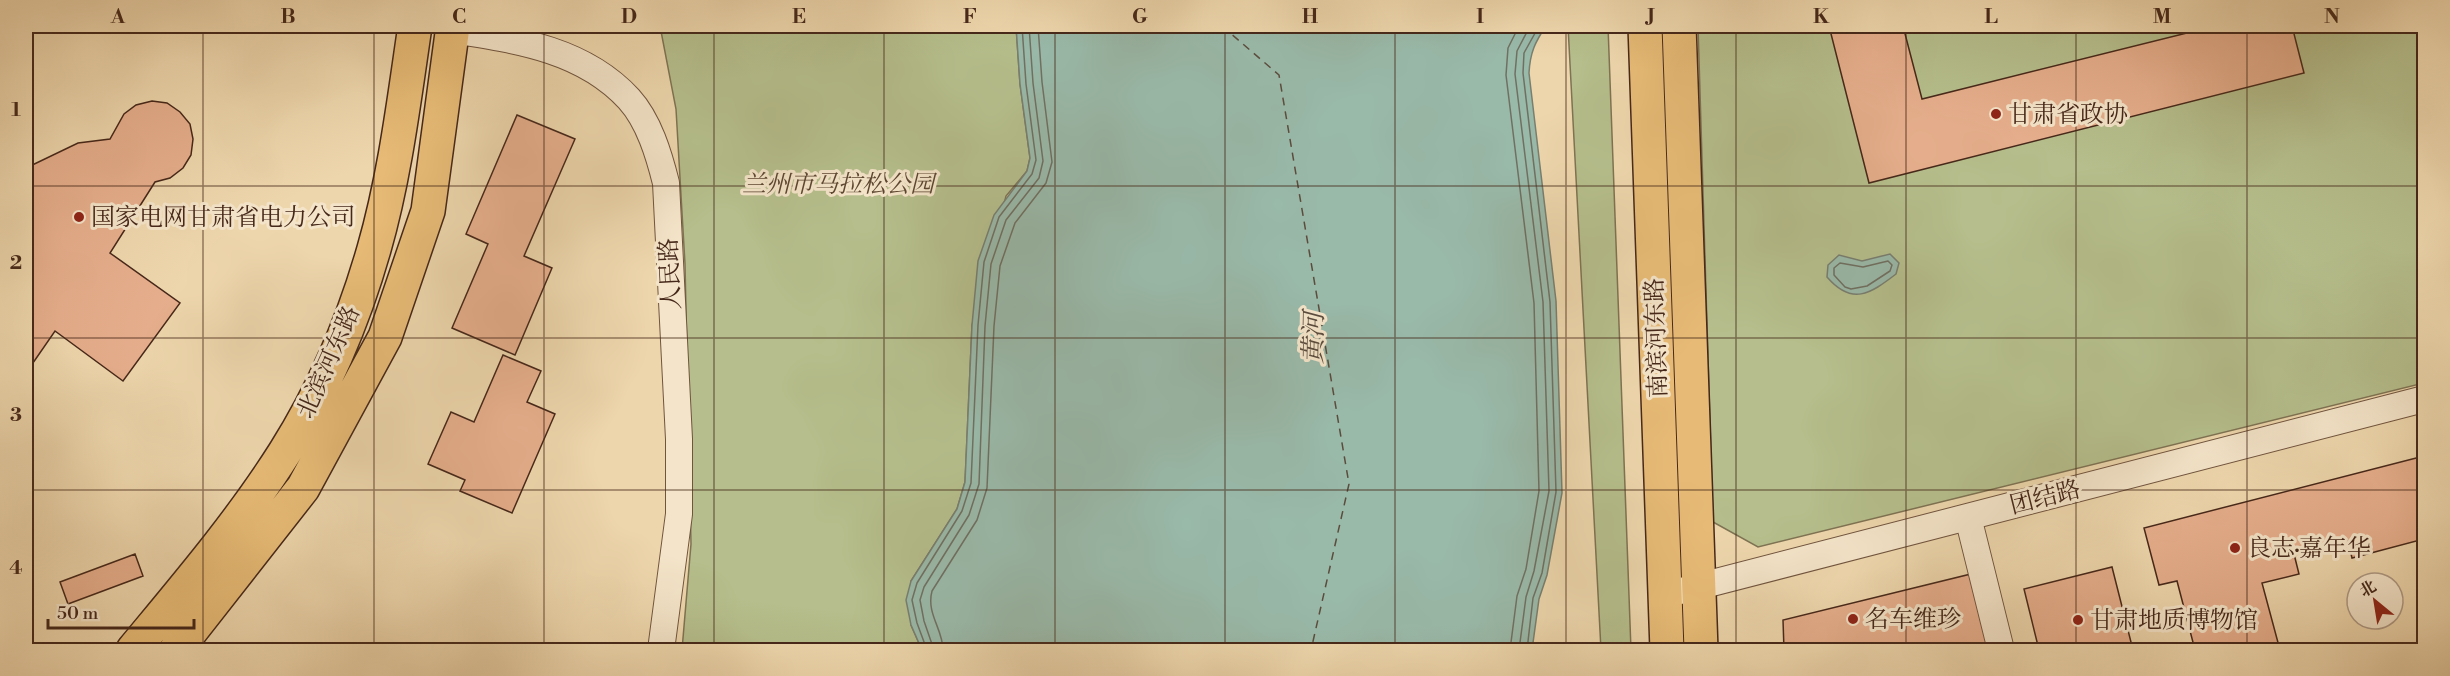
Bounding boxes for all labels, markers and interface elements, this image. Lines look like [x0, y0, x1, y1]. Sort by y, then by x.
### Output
text: A [110, 5, 126, 30]
text: B [280, 5, 296, 30]
text: C [452, 5, 466, 30]
text: D [621, 5, 637, 30]
text: E [792, 5, 806, 30]
text: F [963, 5, 977, 30]
text: G [1132, 5, 1148, 30]
text: H [1302, 5, 1319, 30]
text: I [1476, 5, 1484, 30]
text: J [1644, 5, 1655, 30]
text: K [1813, 5, 1830, 30]
text: L [1984, 5, 1998, 30]
text: M [2153, 5, 2172, 30]
text: N [2324, 5, 2340, 30]
text: 1 [11, 98, 21, 123]
place label: 甘肃省政协 [2008, 100, 2128, 130]
marker: 甘肃省政协 [1989, 107, 2003, 121]
park label: 兰州市马拉松公园 [742, 170, 938, 200]
place label: 国家电网甘肃省电力公司 [91, 203, 355, 233]
marker: 国家电网甘肃省电力公司 [72, 210, 86, 224]
street label: 人民路 [654, 237, 688, 311]
text: 2 [10, 251, 22, 276]
street label: 南滨河东路 [1640, 277, 1674, 398]
street label: 北滨河东路 [291, 301, 367, 423]
water label: 黄河 [1298, 308, 1331, 364]
text: 3 [10, 403, 22, 428]
street label: 团结路 [2007, 475, 2084, 521]
place label: 良志·嘉年华 [2247, 534, 2371, 564]
marker: 良志·嘉年华 [2228, 541, 2242, 555]
text: 4 [9, 556, 23, 581]
north arrow [2345, 571, 2405, 631]
text: 北 [2356, 576, 2380, 602]
scale bar [48, 592, 194, 630]
text: 50 m [57, 602, 99, 625]
place label: 名车维珍 [1865, 605, 1961, 635]
place label: 甘肃地质博物馆 [2090, 606, 2258, 636]
marker: 名车维珍 [1846, 612, 1860, 626]
marker: 甘肃地质博物馆 [2071, 613, 2085, 627]

